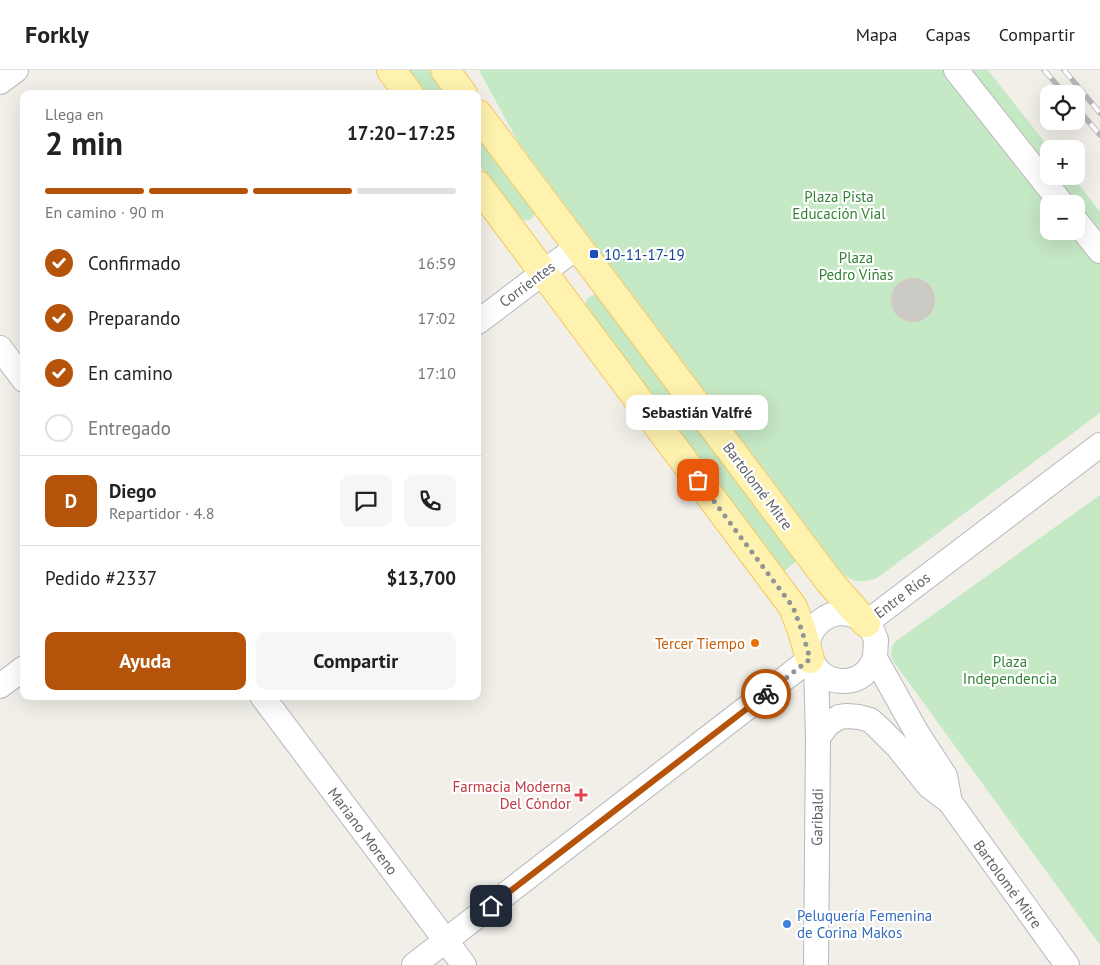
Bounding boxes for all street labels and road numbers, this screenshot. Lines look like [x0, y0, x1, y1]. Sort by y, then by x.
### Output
street label: Corrientes [495, 257, 559, 311]
street label: Bartolomé Mitre [719, 438, 797, 534]
street label: Entre Ríos [870, 568, 934, 622]
street label: Mariano Moreno [324, 783, 402, 879]
street label: Garibaldi [807, 788, 827, 846]
street label: Bartolomé Mitre [970, 836, 1046, 932]

